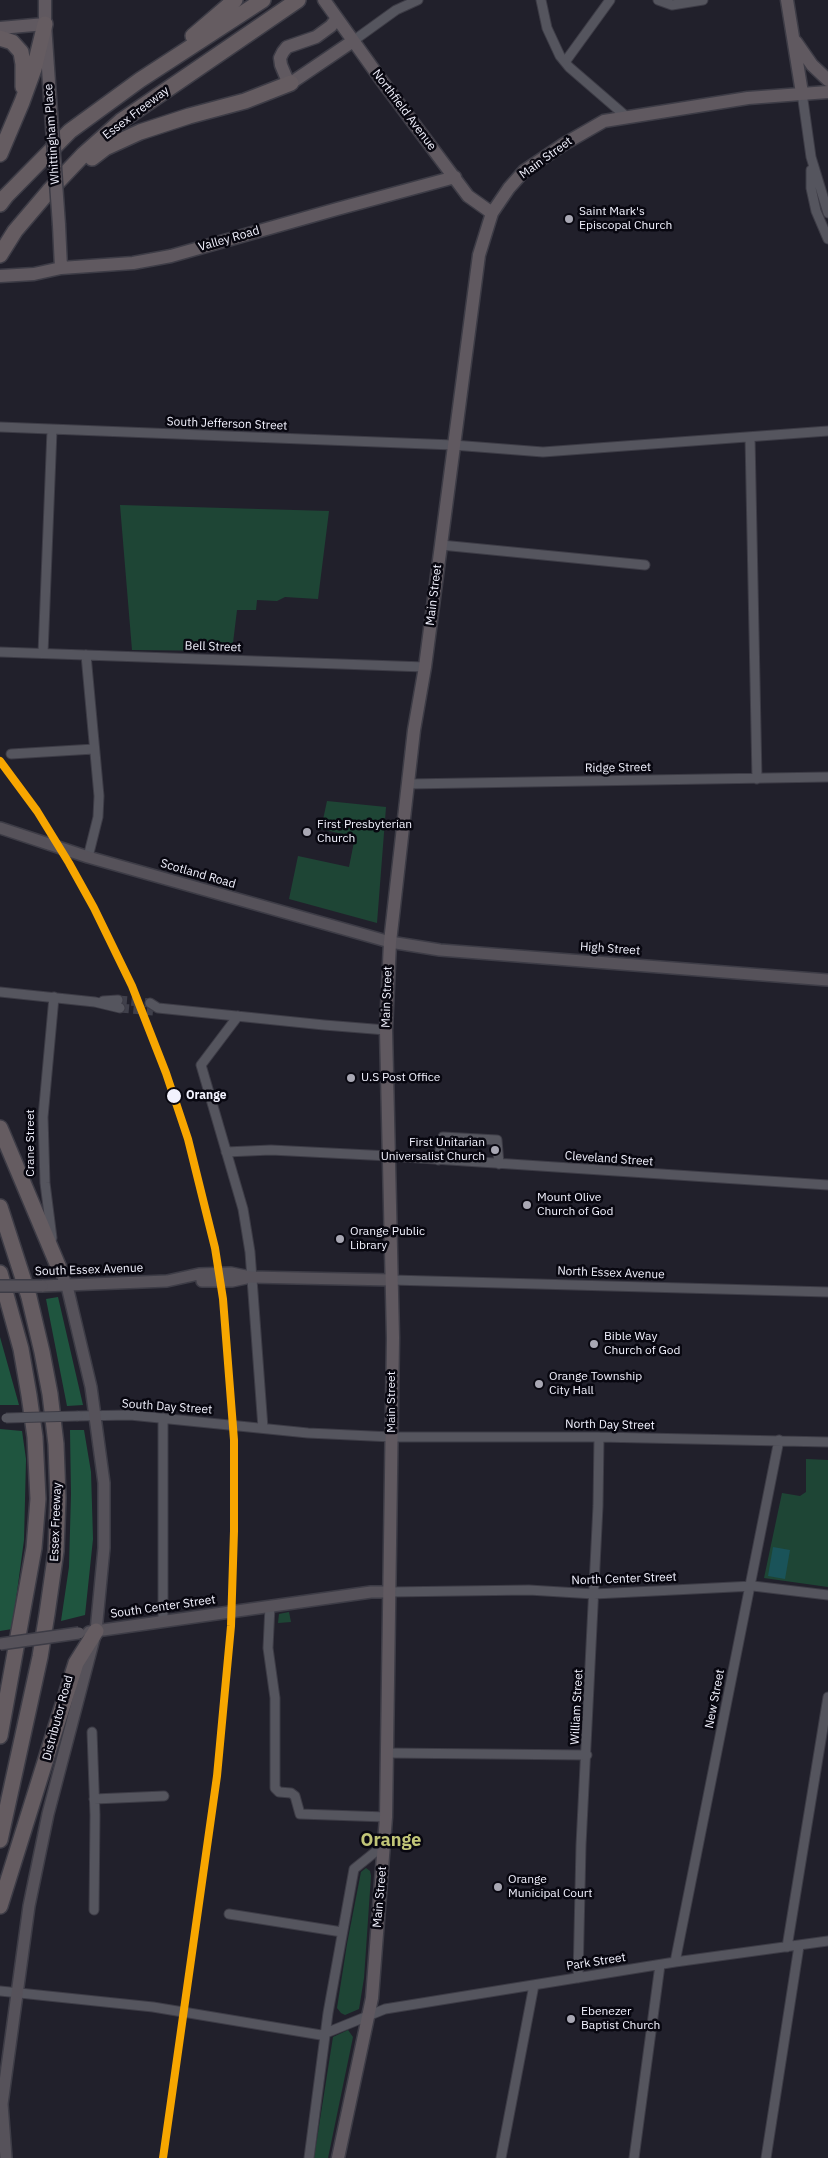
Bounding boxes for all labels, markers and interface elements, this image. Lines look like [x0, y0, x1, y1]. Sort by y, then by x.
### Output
street label: Northfield Avenue [369, 67, 439, 153]
street label: Whittingham Place [41, 83, 63, 185]
street label: Essex Freeway [100, 83, 172, 143]
street label: Main Street [517, 134, 575, 182]
place label: Saint Mark's Episcopal Church [579, 205, 672, 233]
marker: Saint Mark's Episcopal Church [563, 213, 575, 225]
street label: Valley Road [197, 223, 261, 255]
street label: South Jefferson Street [166, 415, 288, 433]
street label: Main Street [423, 563, 445, 627]
street label: Bell Street [184, 639, 242, 655]
street label: Ridge Street [585, 760, 651, 776]
place label: First Presbyterian Church [317, 818, 412, 846]
marker: First Presbyterian Church [301, 826, 313, 838]
street label: Scotland Road [159, 856, 237, 892]
street label: High Street [579, 940, 641, 958]
street label: Main Street [379, 966, 395, 1028]
place label: U.S Post Office [361, 1071, 440, 1085]
marker: U.S Post Office [345, 1072, 357, 1084]
marker: Orange [165, 1087, 183, 1105]
place label: Orange [186, 1089, 227, 1103]
street label: Crane Street [24, 1109, 38, 1177]
place label: First Unitarian Universalist Church [381, 1136, 485, 1164]
marker: First Unitarian Universalist Church [489, 1144, 501, 1156]
street label: Cleveland Street [564, 1149, 654, 1169]
place label: Mount Olive Church of God [537, 1191, 613, 1219]
marker: Mount Olive Church of God [521, 1199, 533, 1211]
place label: Orange Public Library [350, 1225, 425, 1253]
marker: Orange Public Library [334, 1233, 346, 1245]
street label: South Essex Avenue [35, 1261, 143, 1279]
street label: North Essex Avenue [557, 1264, 665, 1282]
place label: Bible Way Church of God [604, 1330, 680, 1358]
marker: Bible Way Church of God [588, 1338, 600, 1350]
place label: Orange Township City Hall [549, 1370, 642, 1398]
street label: Main Street [385, 1371, 399, 1433]
marker: Orange Township City Hall [533, 1378, 545, 1390]
street label: South Day Street [121, 1397, 213, 1417]
street label: North Day Street [565, 1417, 655, 1433]
street label: Essex Freeway [47, 1482, 65, 1562]
street label: North Center Street [571, 1570, 677, 1588]
street label: South Center Street [109, 1592, 217, 1622]
street label: New Street [702, 1668, 728, 1730]
street label: William Street [568, 1669, 586, 1745]
street label: Distributor Road [40, 1674, 76, 1762]
district label: Orange [361, 1830, 421, 1852]
street label: Main Street [370, 1866, 390, 1928]
place label: Orange Municipal Court [508, 1873, 593, 1901]
marker: Orange Municipal Court [492, 1881, 504, 1893]
street label: Park Street [565, 1950, 627, 1974]
place label: Ebenezer Baptist Church [581, 2005, 660, 2033]
marker: Ebenezer Baptist Church [565, 2013, 577, 2025]

